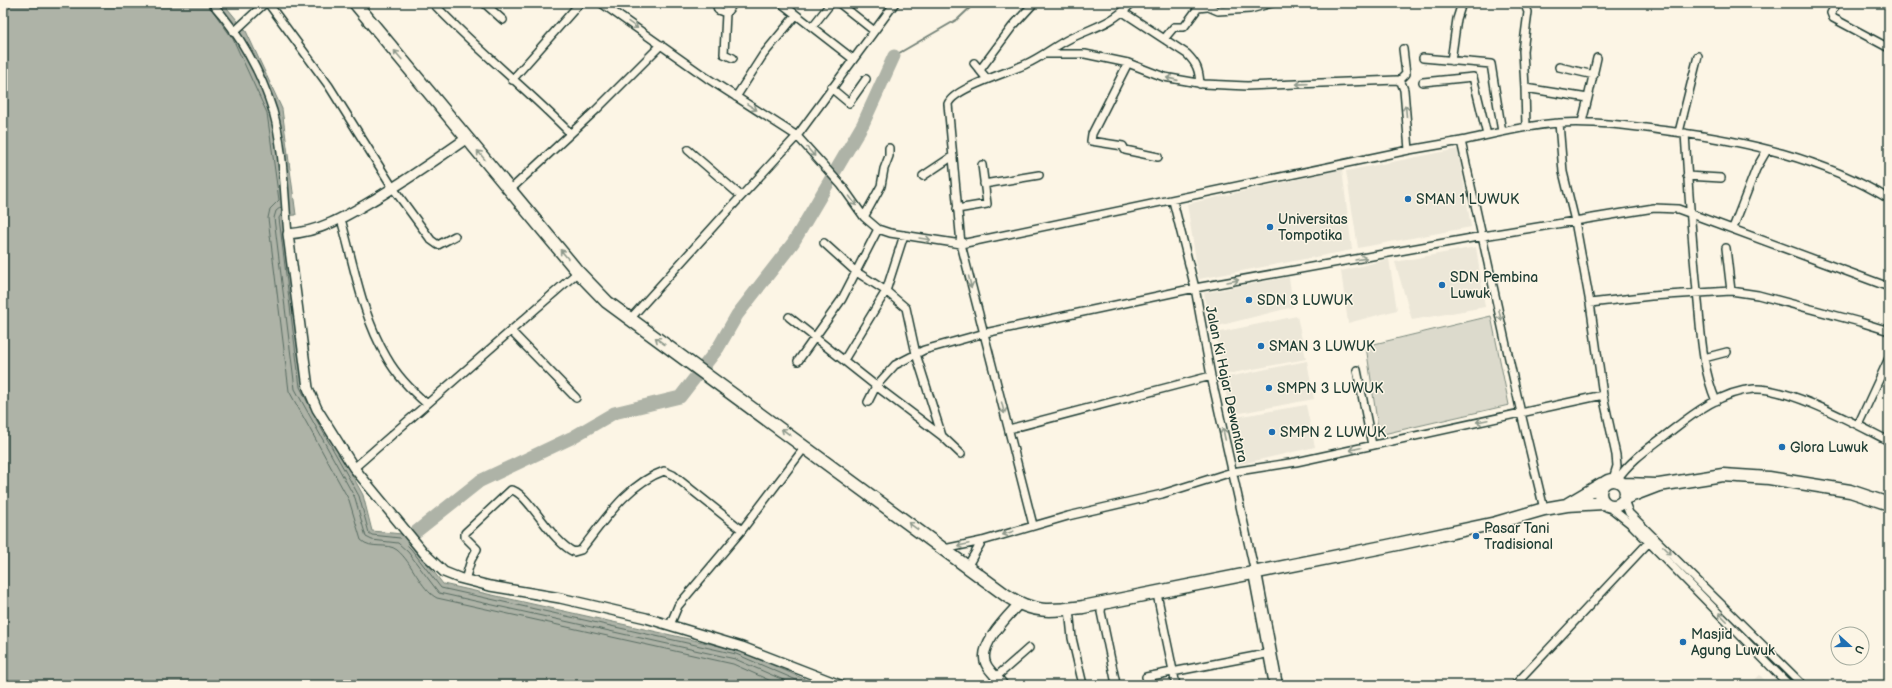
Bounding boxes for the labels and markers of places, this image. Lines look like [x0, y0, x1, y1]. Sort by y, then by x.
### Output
place label: SMAN 1 LUWUK [1416, 191, 1520, 208]
marker: SMAN 1 LUWUK [1403, 194, 1413, 204]
place label: Universitas Tompotika [1278, 211, 1348, 244]
marker: Universitas Tompotika [1265, 222, 1275, 232]
place label: SDN Pembina Luwuk [1450, 269, 1538, 302]
marker: SDN Pembina Luwuk [1437, 280, 1447, 290]
place label: SDN 3 LUWUK [1257, 292, 1354, 309]
marker: SDN 3 LUWUK [1244, 295, 1254, 305]
place label: SMAN 3 LUWUK [1269, 338, 1376, 355]
marker: SMAN 3 LUWUK [1256, 341, 1266, 351]
place label: SMPN 3 LUWUK [1277, 380, 1384, 397]
marker: SMPN 3 LUWUK [1264, 383, 1274, 393]
place label: SMPN 2 LUWUK [1280, 424, 1387, 441]
marker: SMPN 2 LUWUK [1267, 427, 1277, 437]
place label: Glora Luwuk [1790, 439, 1868, 456]
marker: Glora Luwuk [1777, 442, 1787, 452]
place label: Pasar Tani Tradisional [1484, 520, 1553, 553]
marker: Pasar Tani Tradisional [1471, 531, 1481, 541]
place label: Masjid Agung Luwuk [1691, 626, 1775, 659]
marker: Masjid Agung Luwuk [1678, 637, 1688, 647]

